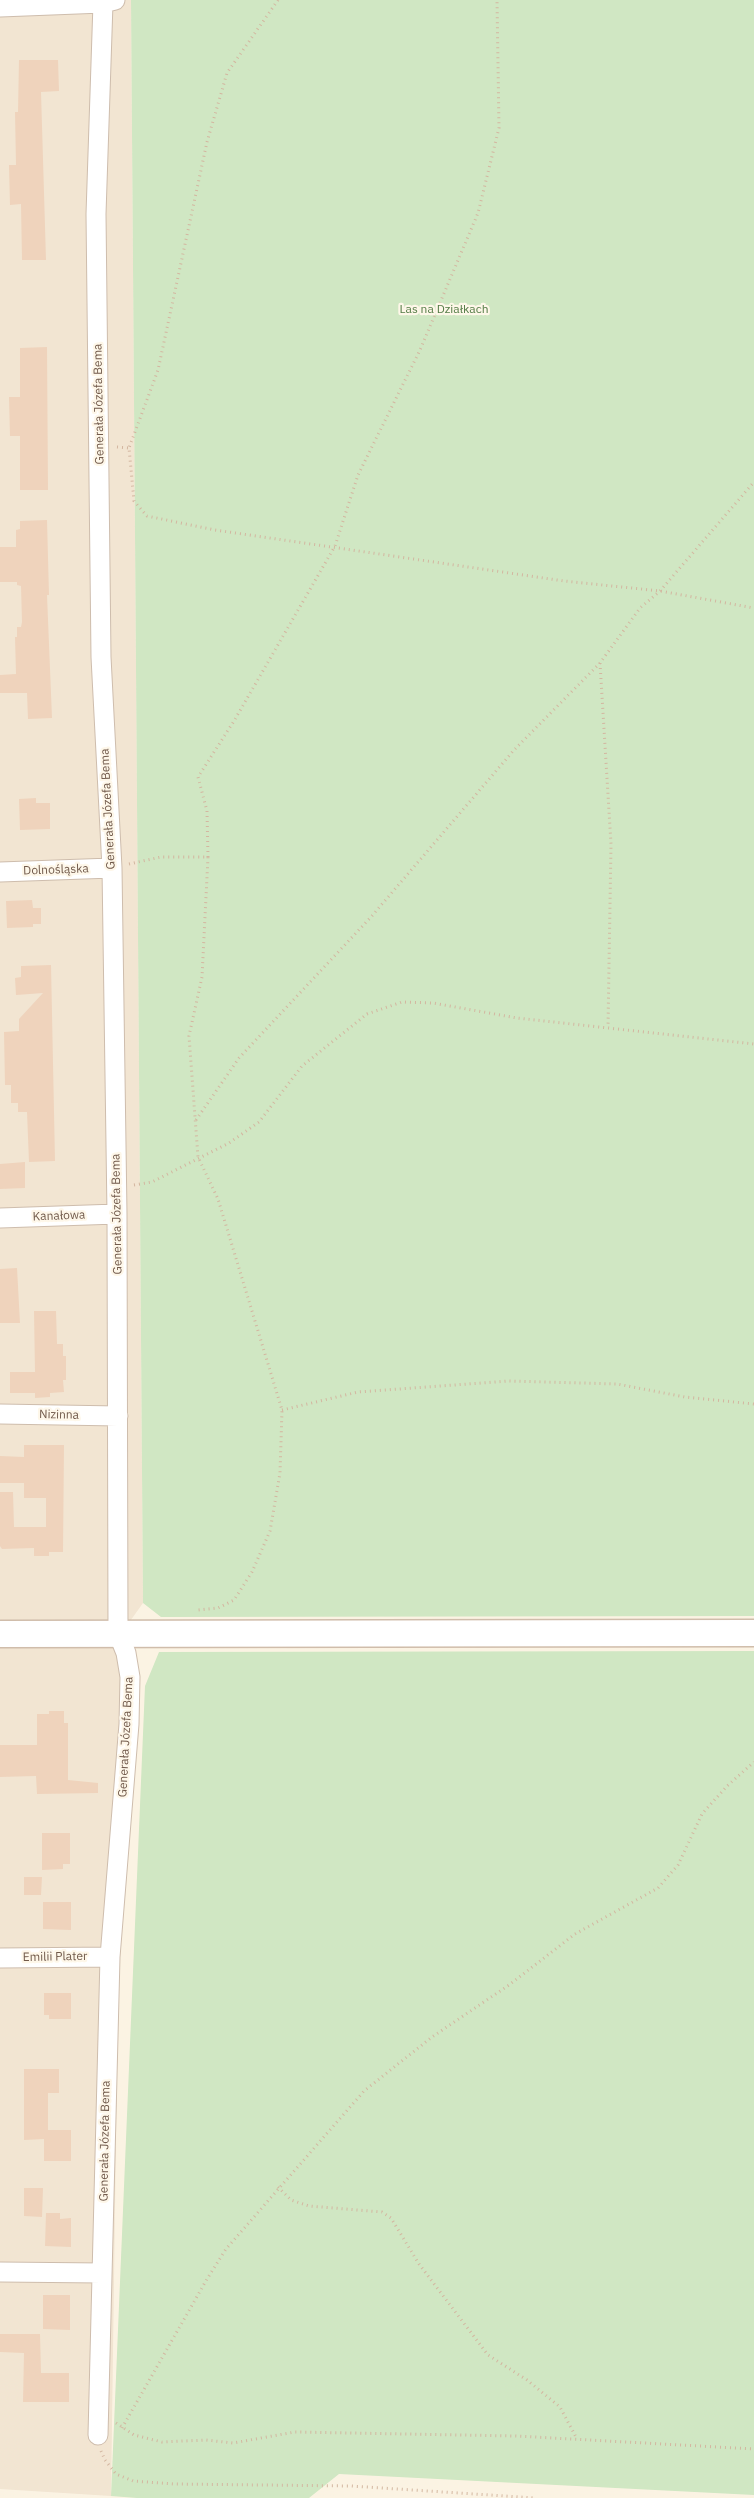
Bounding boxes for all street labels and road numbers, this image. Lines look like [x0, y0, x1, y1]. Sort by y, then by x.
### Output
street label: Generała Józefa Bema [91, 343, 107, 465]
street label: Generała Józefa Bema [98, 748, 118, 870]
street label: Dolnośląska [23, 862, 89, 878]
street label: Generała Józefa Bema [109, 1153, 125, 1275]
street label: Kanałowa [32, 1208, 86, 1224]
street label: Nizinna [39, 1407, 79, 1423]
street label: Generała Józefa Bema [116, 1676, 136, 1798]
street label: Emilii Plater [23, 1949, 87, 1965]
street label: Generała Józefa Bema [97, 2080, 113, 2202]

